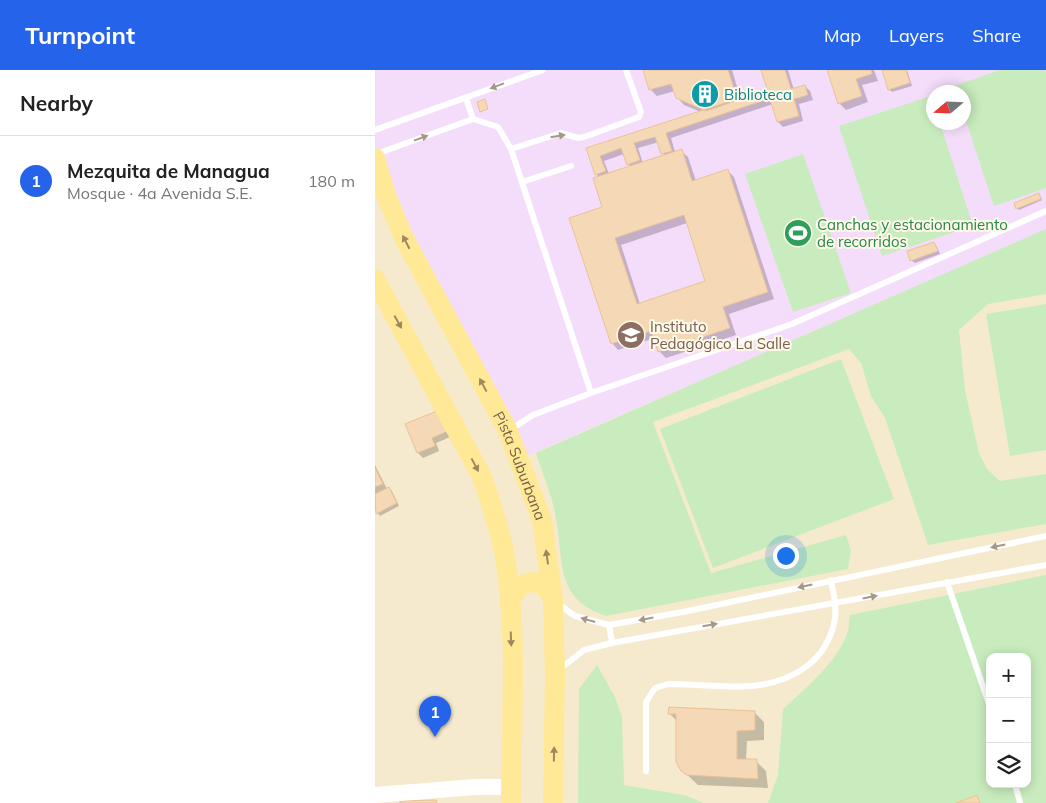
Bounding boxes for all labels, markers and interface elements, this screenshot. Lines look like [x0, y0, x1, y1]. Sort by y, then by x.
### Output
text: Turnpoint [25, 20, 135, 50]
text: Map [824, 24, 861, 47]
text: Layers [889, 24, 944, 47]
text: Share [972, 24, 1021, 47]
building icon: Biblioteca [690, 79, 720, 109]
one-way arrow [489, 83, 504, 91]
place label: Biblioteca [724, 85, 792, 104]
north arrow [926, 85, 971, 130]
text: Nearby [20, 90, 93, 116]
one-way arrow [550, 131, 566, 139]
one-way arrow [414, 134, 429, 142]
text: Mezquita de Managua [67, 159, 270, 183]
text: 1 [31, 171, 41, 191]
text: 180 m [308, 171, 355, 191]
text: Mosque · 4a Avenida S.E. [67, 183, 252, 203]
place label: Canchas y estacionamiento de recorridos [817, 215, 1008, 251]
sports icon: Canchas y estacionamiento de recorridos [783, 218, 813, 248]
one-way arrow [402, 235, 410, 249]
one-way arrow [394, 315, 403, 328]
place label: Instituto Pedagógico La Salle [650, 317, 790, 353]
school or university icon: Instituto Pedagógico La Salle [616, 320, 646, 350]
one-way arrow [479, 378, 487, 392]
street label: Pista Suburbana [489, 408, 551, 523]
one-way arrow [471, 458, 480, 471]
one-way arrow [991, 542, 1006, 550]
your location [773, 543, 799, 569]
one-way arrow [543, 549, 551, 565]
one-way arrow [796, 582, 812, 590]
one-way arrow [862, 593, 878, 601]
one-way arrow [637, 615, 653, 623]
one-way arrow [581, 616, 596, 624]
one-way arrow [702, 621, 718, 629]
one-way arrow [508, 632, 516, 648]
map controls [986, 653, 1031, 788]
button: + [986, 653, 1031, 698]
pin: 1 [419, 696, 451, 737]
button: − [986, 698, 1031, 743]
button: layers [986, 743, 1031, 788]
one-way arrow [550, 746, 558, 762]

